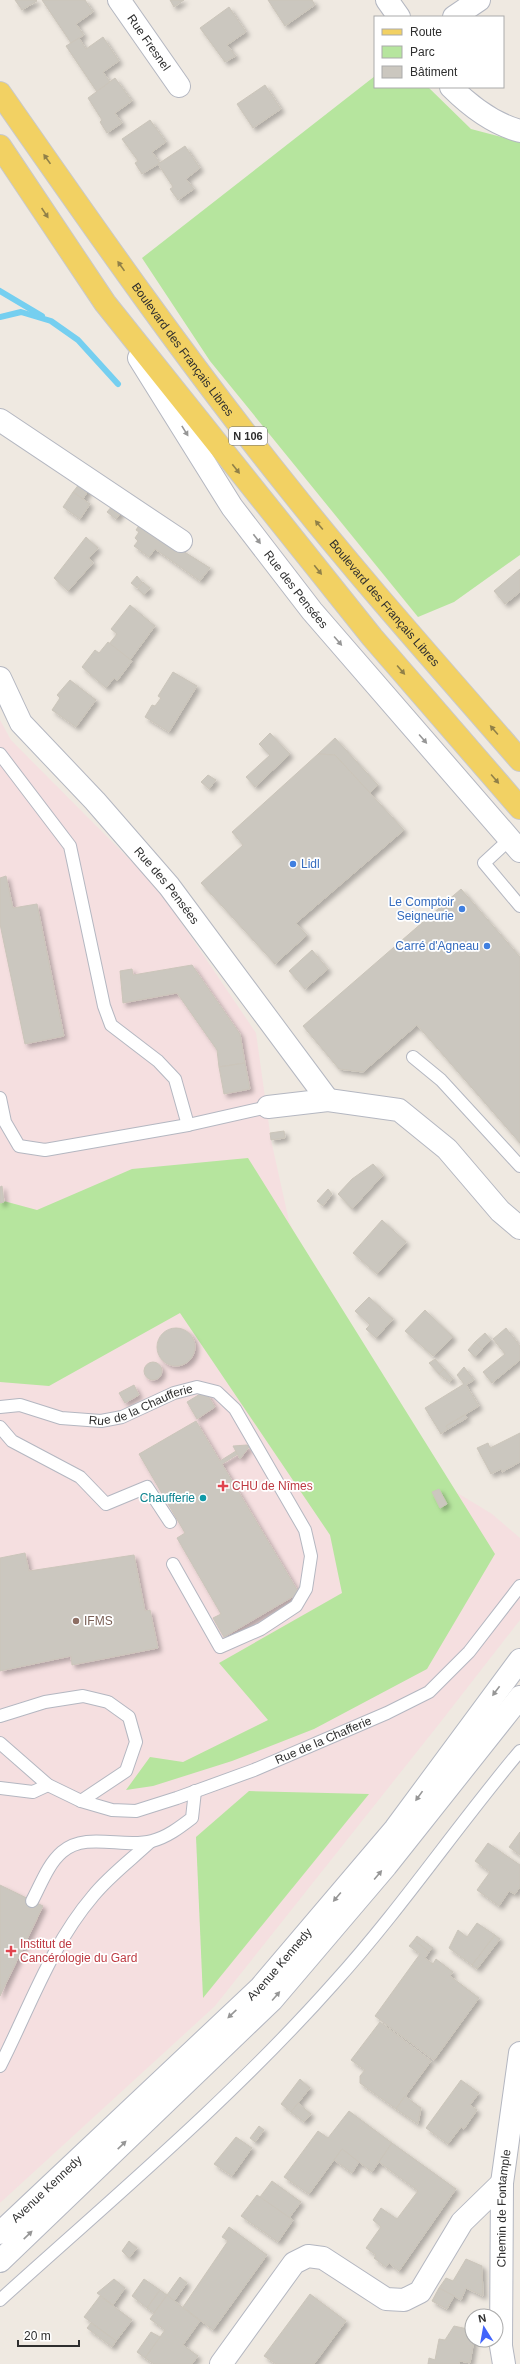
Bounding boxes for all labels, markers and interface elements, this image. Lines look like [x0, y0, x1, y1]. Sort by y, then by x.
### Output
street label: Rue Fresnel [124, 12, 173, 73]
legend [374, 16, 504, 88]
text: Route [410, 25, 442, 39]
text: Parc [410, 45, 435, 59]
text: Bâtiment [410, 65, 458, 79]
one-way arrow [43, 154, 51, 165]
one-way arrow [41, 208, 49, 218]
one-way arrow [117, 261, 125, 271]
street label: Boulevard des Français Libres [129, 280, 237, 419]
one-way arrow [182, 425, 189, 437]
road number: N 106 [229, 427, 267, 445]
one-way arrow [232, 464, 240, 475]
one-way arrow [314, 520, 323, 531]
one-way arrow [252, 534, 261, 545]
street label: Boulevard des Français Libres [326, 537, 442, 669]
street label: Rue des Pensées [261, 548, 331, 631]
one-way arrow [313, 565, 322, 576]
one-way arrow [333, 636, 342, 646]
one-way arrow [396, 666, 405, 675]
one-way arrow [490, 725, 499, 736]
one-way arrow [418, 734, 427, 745]
one-way arrow [491, 774, 500, 785]
street label: Rue des Pensées [131, 844, 202, 927]
place label: Lidl [301, 857, 320, 871]
marker: Lidl [288, 859, 298, 869]
place label: Le Comptoir Seigneurie [389, 895, 454, 923]
marker: Le Comptoir Seigneurie [457, 904, 467, 914]
place label: Carré d'Agneau [395, 939, 479, 953]
marker: Carré d'Agneau [482, 941, 492, 951]
street label: Rue de la Chaufferie [88, 1381, 195, 1428]
place label: CHU de Nîmes [232, 1479, 313, 1493]
marker: CHU de Nîmes [217, 1480, 229, 1492]
place label: Chaufferie [140, 1491, 195, 1505]
marker: Chaufferie [198, 1493, 208, 1503]
place label: IFMS [84, 1614, 113, 1628]
marker: IFMS [71, 1616, 81, 1626]
one-way arrow [492, 1686, 501, 1697]
street label: Rue de la Chafferie [273, 1713, 374, 1767]
one-way arrow [415, 1791, 423, 1801]
one-way arrow [373, 1870, 382, 1880]
one-way arrow [333, 1891, 342, 1902]
street label: Avenue Kennedy [244, 1925, 315, 2003]
place label: Institut de Cancérologie du Gard [20, 1937, 137, 1965]
marker: Institut de Cancérologie du Gard [5, 1945, 17, 1957]
one-way arrow [271, 1990, 280, 2001]
one-way arrow [227, 2009, 236, 2018]
one-way arrow [117, 2140, 127, 2149]
street label: Chemin de Fontample [494, 2148, 514, 2267]
street label: Avenue Kennedy [9, 2153, 85, 2226]
one-way arrow [23, 2230, 33, 2240]
north arrow [464, 2308, 504, 2348]
text: N [477, 2312, 487, 2325]
scale bar [18, 2322, 79, 2348]
text: 20 m [24, 2329, 51, 2343]

